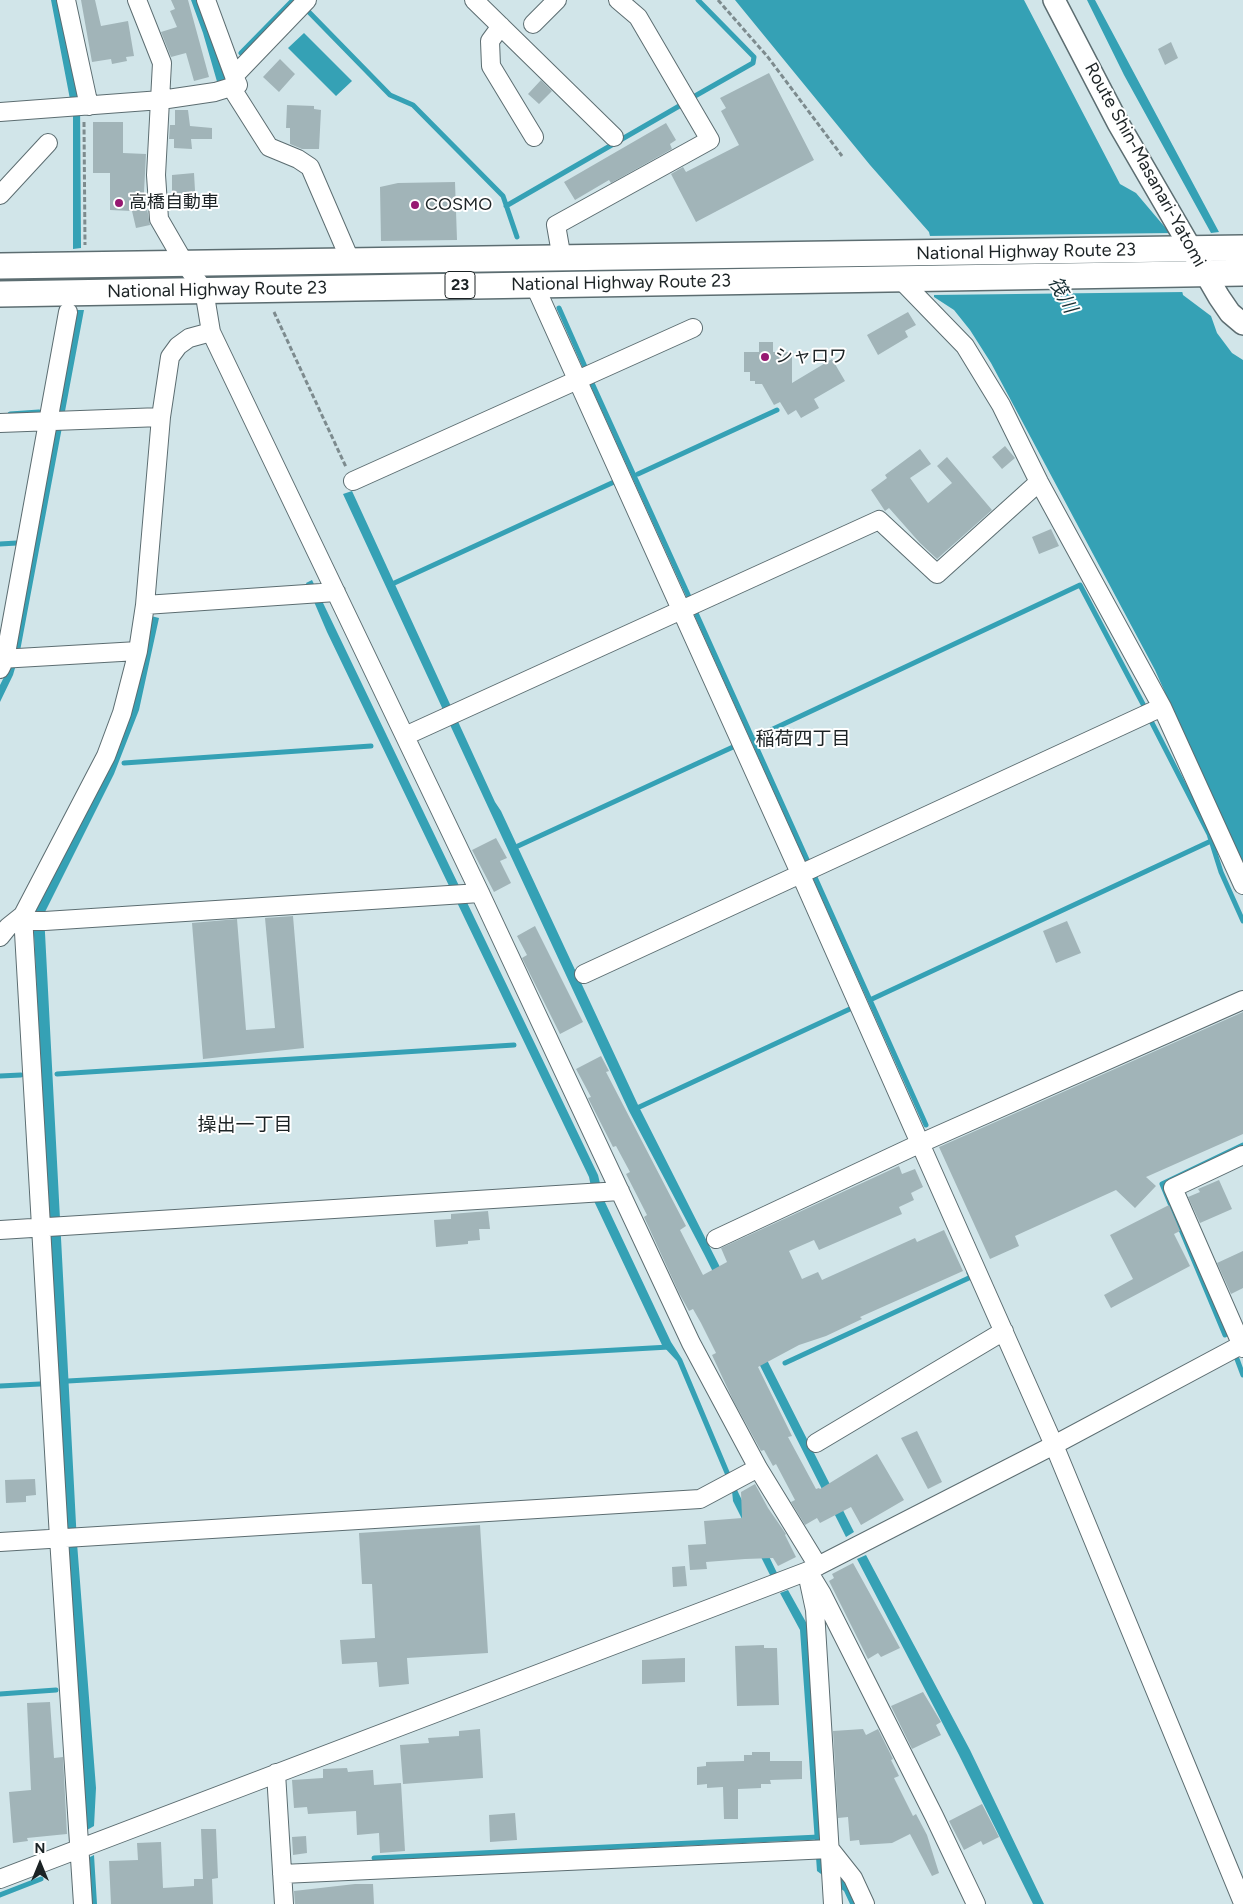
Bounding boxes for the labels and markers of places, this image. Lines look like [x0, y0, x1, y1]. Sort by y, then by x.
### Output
place label: 高橋自動車 [129, 192, 219, 214]
place label: COSMO [425, 194, 492, 216]
marker: 高橋自動車 [113, 197, 125, 209]
marker: COSMO [409, 199, 421, 211]
place label: シャロワ [775, 346, 847, 368]
marker: シャロワ [759, 351, 771, 363]

